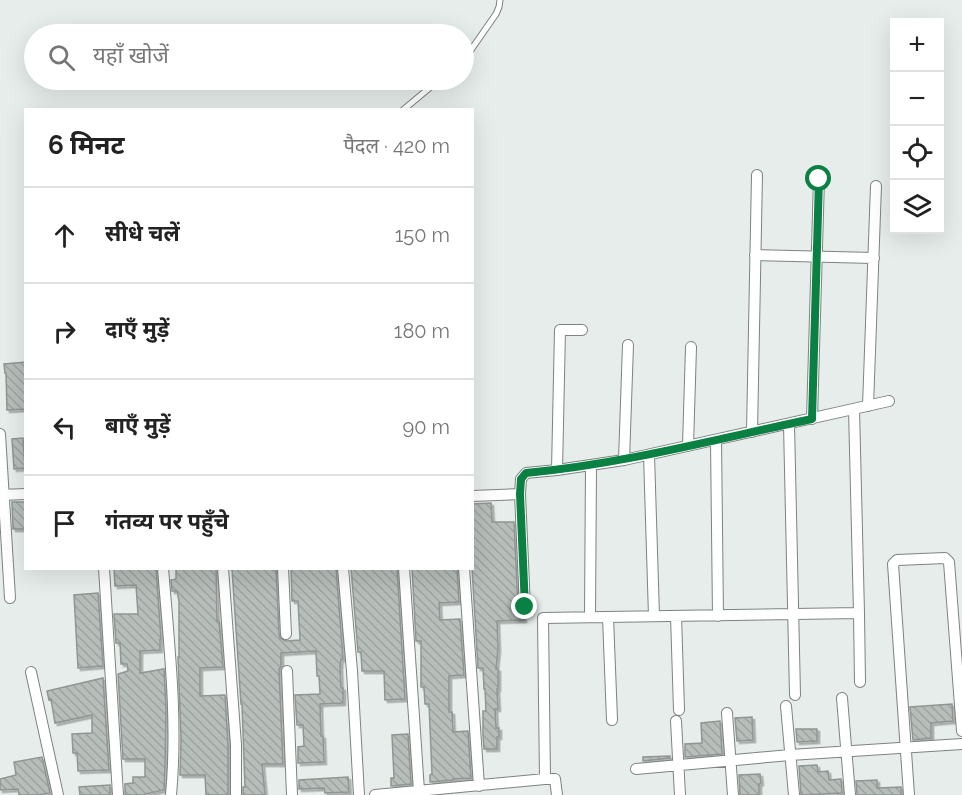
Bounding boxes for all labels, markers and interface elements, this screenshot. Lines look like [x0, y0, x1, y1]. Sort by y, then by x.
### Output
map controls [890, 18, 944, 234]
button: + [890, 18, 944, 72]
search box [24, 24, 474, 90]
icon: search [45, 41, 78, 74]
text: यहाँ खोजें [93, 42, 169, 68]
button: − [890, 72, 944, 126]
button: locate [890, 126, 944, 180]
text: 6 मिनट [48, 130, 125, 160]
text: पैदल · 420 m [343, 134, 450, 158]
route start [805, 165, 831, 191]
button: layers [890, 180, 944, 234]
icon: ahead [48, 219, 81, 252]
text: सीधे चलें [105, 220, 180, 246]
text: 150 m [395, 223, 450, 247]
icon: right [48, 315, 81, 348]
text: दाएँ मुड़ें [105, 316, 169, 342]
text: 180 m [394, 319, 450, 343]
icon: left [48, 411, 81, 444]
text: बाएँ मुड़ें [105, 412, 171, 438]
text: 90 m [403, 415, 450, 439]
icon: arrive [48, 507, 81, 540]
text: गंतव्य पर पहुँचे [105, 508, 229, 534]
route end [511, 593, 537, 619]

